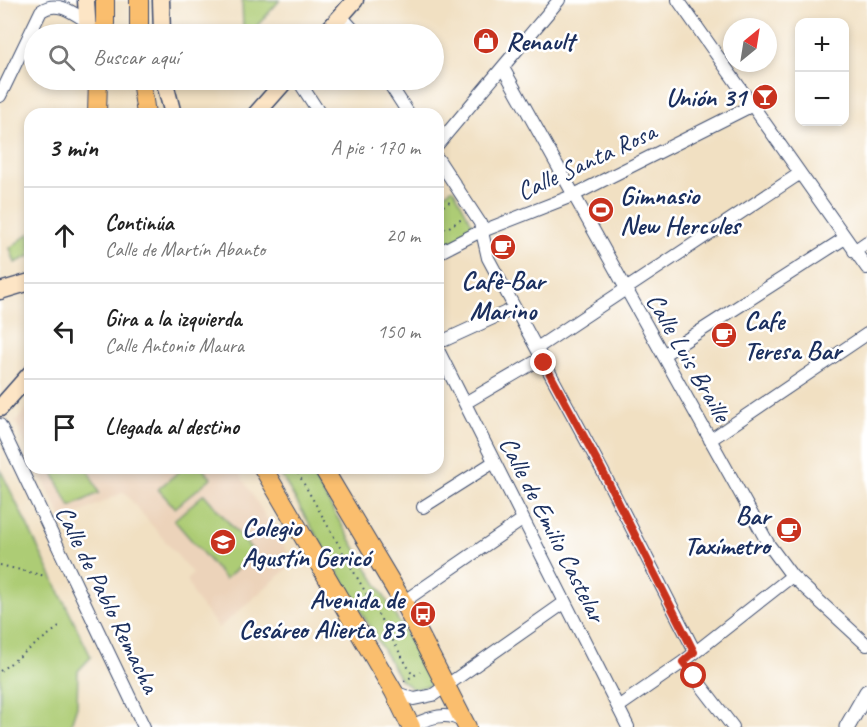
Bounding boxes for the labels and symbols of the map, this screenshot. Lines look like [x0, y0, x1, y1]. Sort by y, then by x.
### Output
north arrow [723, 18, 777, 72]
place label: Renault [506, 25, 578, 58]
shop icon: Renault [471, 26, 501, 56]
place label: Unión 31 [666, 81, 749, 114]
bar icon: Unión 31 [750, 82, 780, 112]
street label: Calle Santa Rosa [511, 114, 663, 208]
place label: Gimnasio New Hercules [620, 179, 743, 242]
sports icon: Gimnasio New Hercules [586, 195, 616, 225]
cafe icon: Cafè-Bar Marino [488, 232, 518, 262]
place label: Cafè-Bar Marino [461, 264, 547, 327]
street label: Calle Luis Braille [639, 287, 740, 430]
place label: Cafe Teresa Bar [744, 304, 844, 367]
cafe icon: Cafe Teresa Bar [709, 320, 739, 350]
route end [530, 349, 556, 375]
street label: Calle de Emilio Castelar [492, 431, 615, 630]
place label: Bar Taxímetro [684, 499, 773, 562]
street label: Calle de Pablo Remacha [48, 500, 168, 700]
place label: Colegio Agustín Gericó [242, 511, 374, 574]
cafe icon: Bar Taxímetro [774, 515, 804, 545]
school or university icon: Colegio Agustín Gericó [208, 527, 238, 557]
place label: Avenida de Cesáreo Alierta 83 [239, 583, 406, 646]
bus stop icon: Avenida de Cesáreo Alierta 83 [408, 599, 438, 629]
route start [680, 662, 706, 688]

